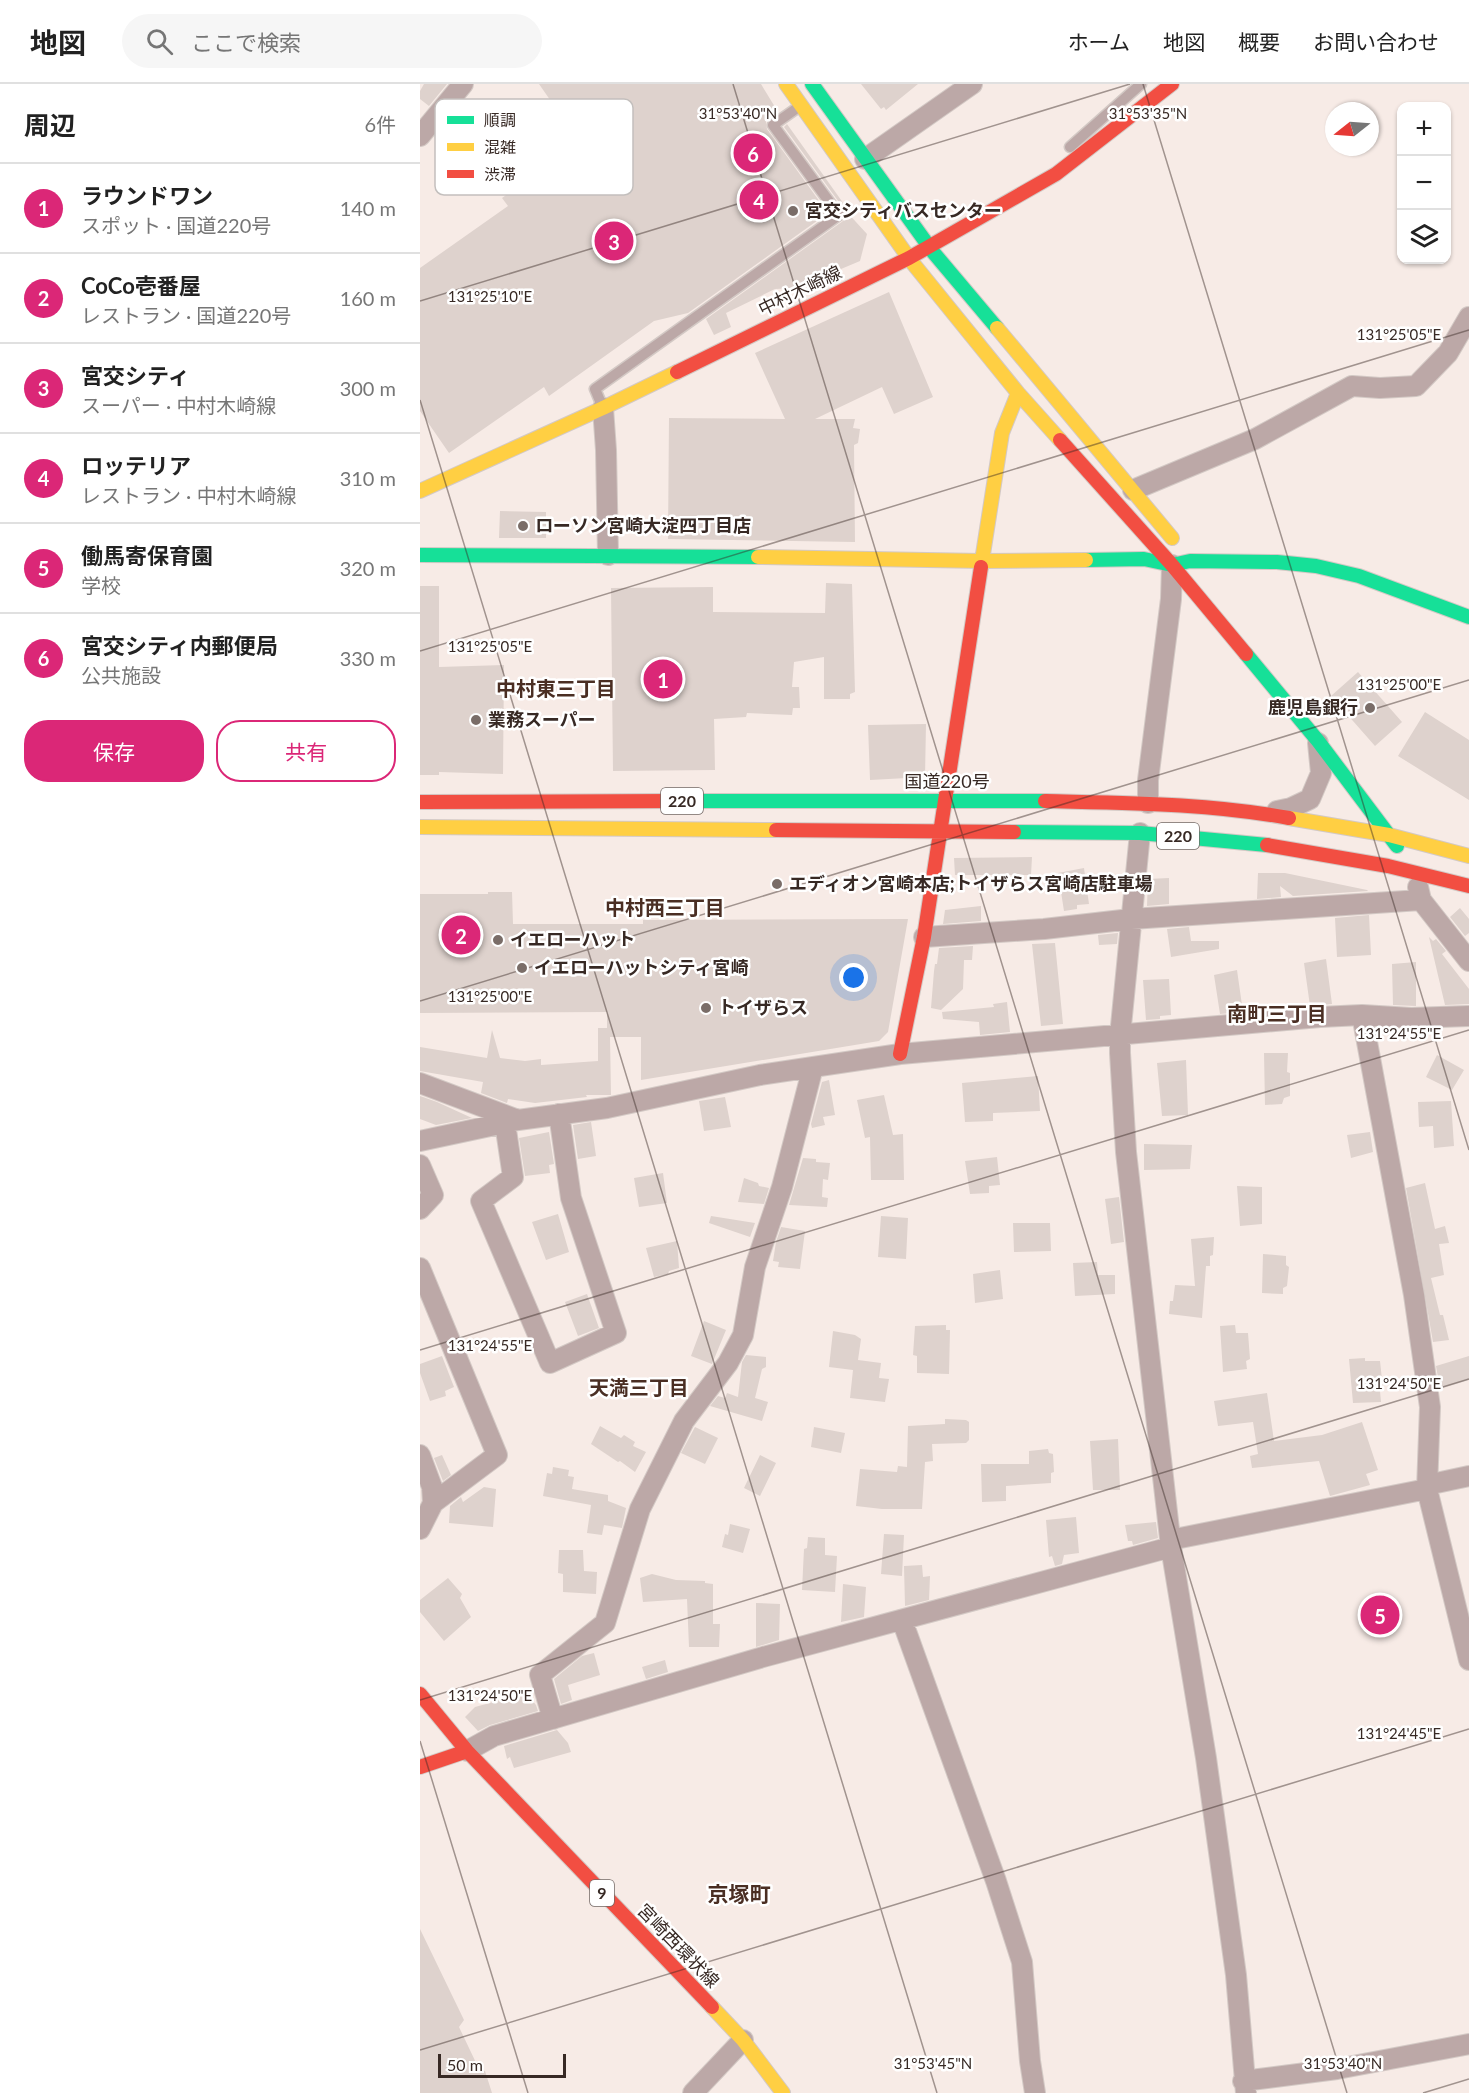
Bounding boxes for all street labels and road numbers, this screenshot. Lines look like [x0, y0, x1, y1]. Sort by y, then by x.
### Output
street label: 中村木崎線 [754, 260, 845, 320]
street label: 国道220号 [904, 770, 990, 792]
road number: 220 [661, 788, 703, 814]
road number: 220 [1157, 823, 1199, 849]
road number: 9 [590, 1880, 614, 1906]
street label: 宮崎西環状線 [633, 1899, 724, 1992]

